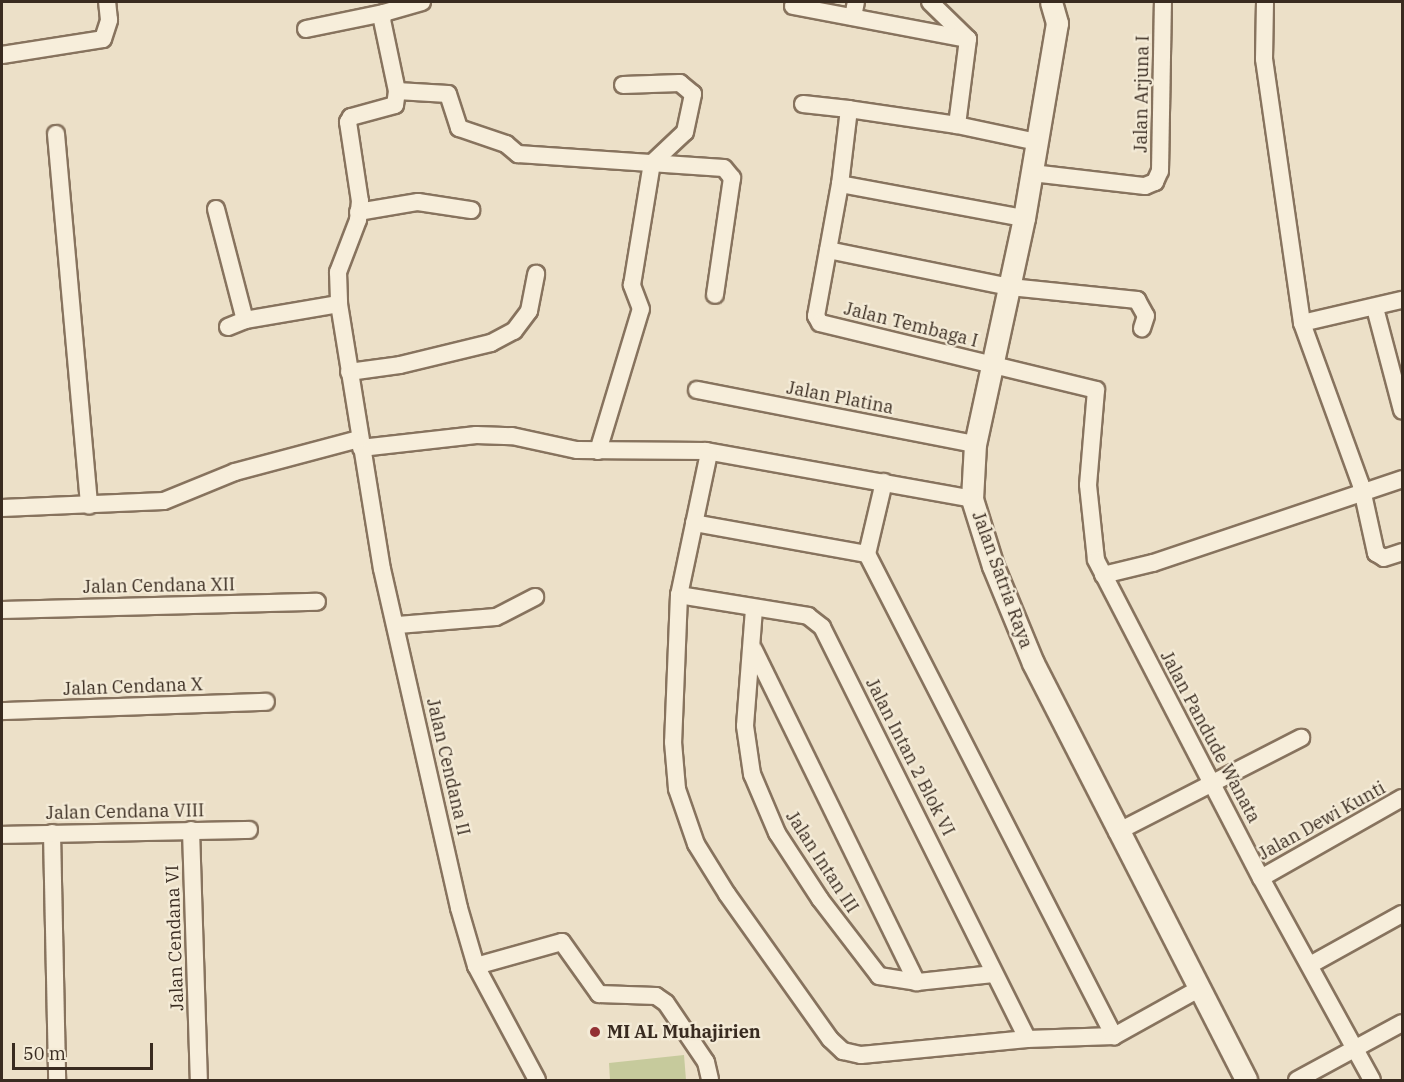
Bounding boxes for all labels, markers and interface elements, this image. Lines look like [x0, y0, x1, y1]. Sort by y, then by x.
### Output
street label: Jalan Arjuna I [1130, 35, 1154, 153]
street label: Jalan Tembaga I [842, 298, 980, 352]
street label: Jalan Platina [785, 377, 895, 419]
street label: Jalan Satria Raya [967, 509, 1037, 651]
street label: Jalan Cendana XII [83, 574, 235, 598]
street label: Jalan Pandude Wanata [1156, 647, 1264, 827]
street label: Jalan Cendana X [63, 674, 203, 700]
street label: Jalan Intan 2 Blok VI [861, 675, 959, 839]
street label: Jalan Cendana II [422, 696, 474, 838]
street label: Jalan Dewi Kunti [1255, 777, 1389, 865]
street label: Jalan Cendana VIII [46, 800, 204, 824]
street label: Jalan Intan III [781, 807, 863, 917]
street label: Jalan Cendana VI [162, 865, 188, 1011]
place label: MI AL Muhajirien [607, 1021, 761, 1043]
marker: MI AL Muhajirien [588, 1025, 602, 1039]
scale bar [15, 1031, 156, 1069]
text: 50 m [23, 1042, 66, 1065]

